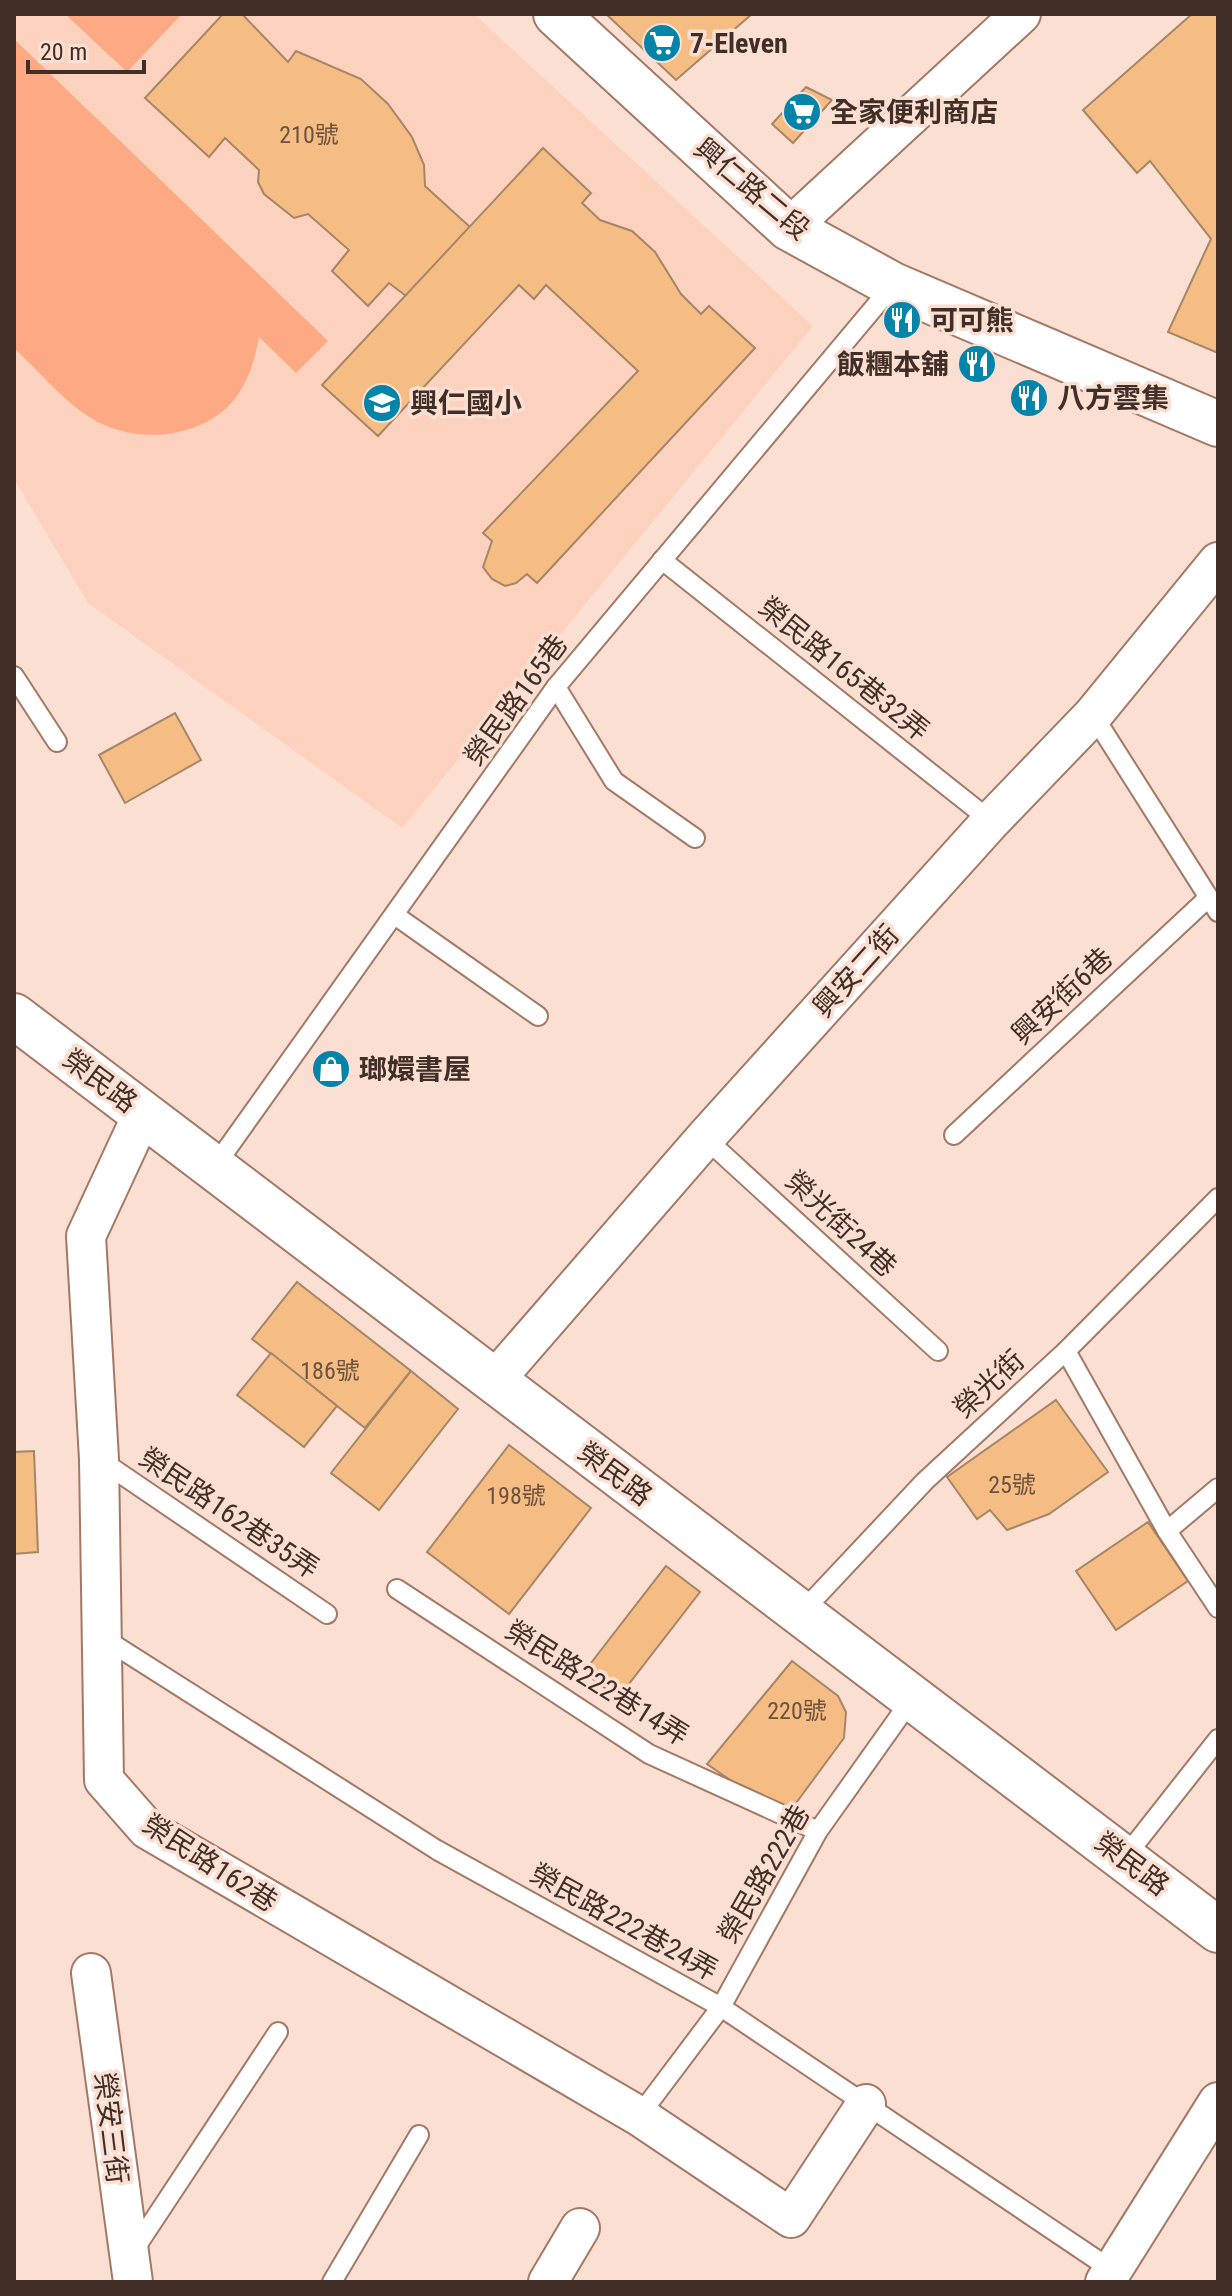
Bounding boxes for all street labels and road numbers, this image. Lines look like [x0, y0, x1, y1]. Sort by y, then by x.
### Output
street label: 興仁路二段 [688, 131, 816, 247]
street label: 榮民路165巷32弄 [752, 590, 936, 748]
street label: 榮民路165巷 [458, 628, 574, 772]
street label: 興安二街 [806, 918, 906, 1024]
street label: 興安街6巷 [1005, 941, 1119, 1051]
street label: 榮民路 [57, 1043, 143, 1119]
street label: 榮光街24巷 [779, 1164, 903, 1284]
street label: 榮光街 [947, 1343, 1031, 1425]
street label: 榮民路 [572, 1436, 658, 1512]
street label: 榮民路162巷35弄 [133, 1441, 325, 1585]
street label: 榮民路222巷14弄 [500, 1614, 694, 1752]
street label: 榮民路222巷 [711, 1799, 817, 1949]
street label: 榮民路162巷 [137, 1807, 283, 1919]
street label: 榮民路 [1089, 1826, 1175, 1902]
street label: 榮民路222巷24弄 [525, 1857, 723, 1987]
street label: 榮安三街 [88, 2070, 134, 2186]

